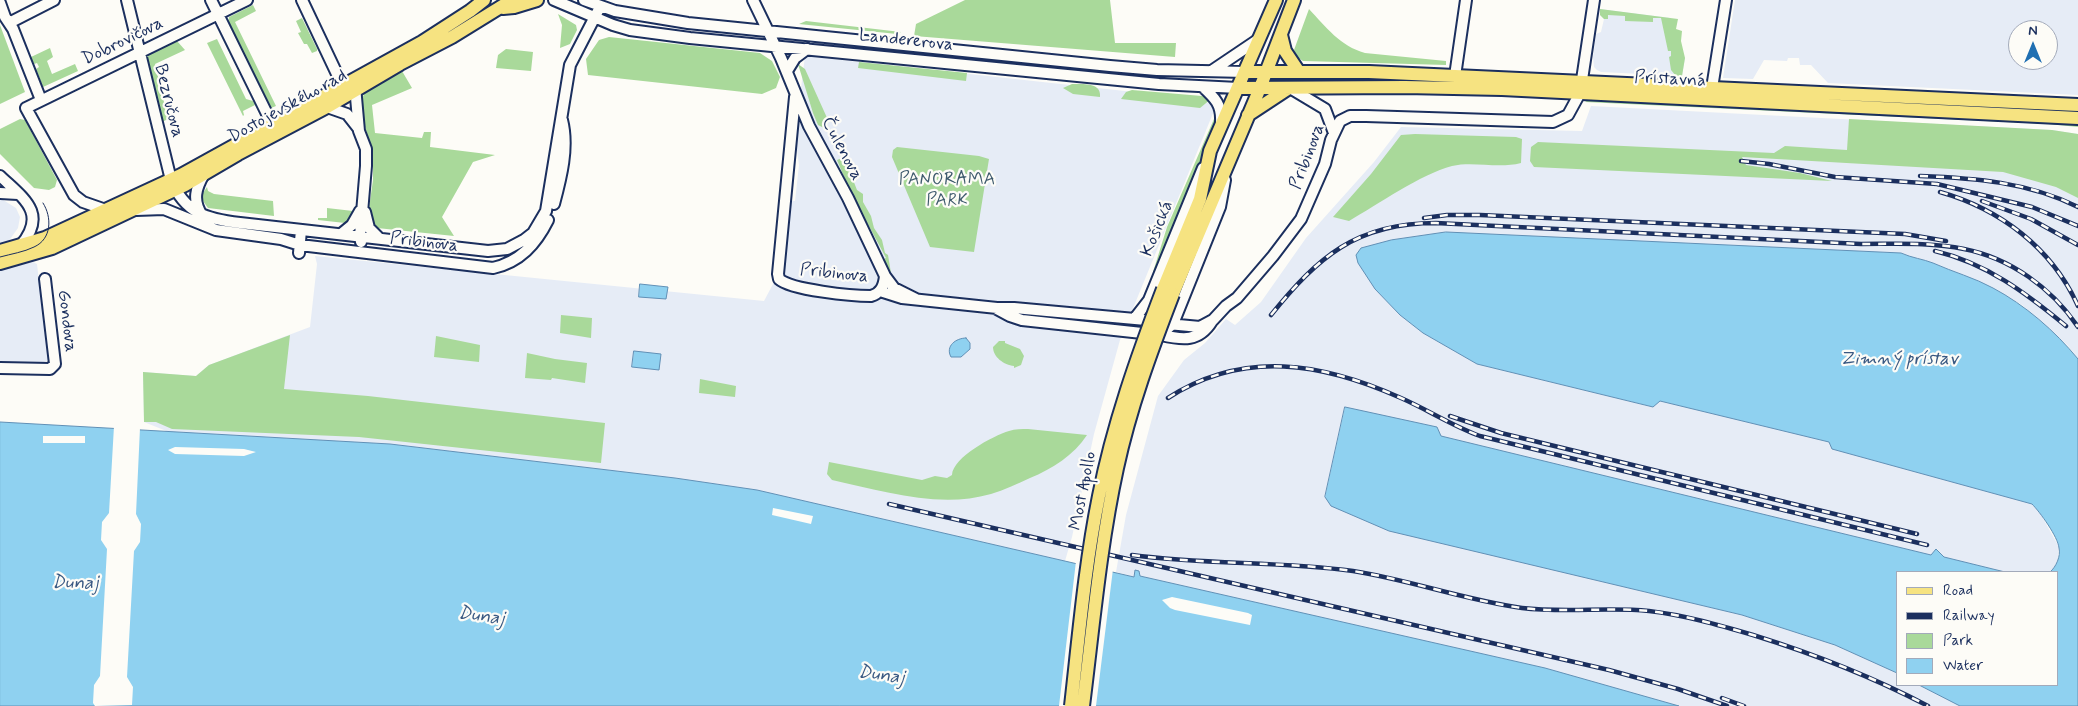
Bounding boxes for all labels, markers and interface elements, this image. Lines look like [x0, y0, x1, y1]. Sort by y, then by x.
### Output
street label: Dobrovičova [79, 13, 167, 71]
north arrow [2008, 20, 2058, 70]
text: N [2028, 22, 2038, 40]
street label: Landererova [858, 25, 954, 57]
street label: Bezručova [148, 62, 188, 140]
street label: Dostojevského rad [225, 65, 351, 149]
street label: Prístavná [1634, 67, 1706, 93]
street label: Čulenova [815, 114, 867, 184]
street label: Pribinova [1286, 121, 1330, 193]
park label: PANORAMA PARK [899, 169, 995, 212]
street label: Košická [1137, 198, 1179, 260]
street label: Pribinova [389, 228, 459, 258]
street label: Pribinova [799, 260, 869, 288]
street label: Gondova [51, 289, 81, 353]
water label: Zimný prístav [1840, 349, 1958, 371]
street label: Most Apollo [1066, 450, 1102, 532]
legend [1896, 571, 2058, 686]
water label: Dunaj [51, 572, 99, 596]
text: Road [1943, 581, 1973, 601]
water label: Dunaj [456, 602, 506, 632]
text: Railway [1943, 606, 1995, 626]
text: Park [1943, 631, 1973, 651]
text: Water [1943, 656, 1983, 676]
water label: Dunaj [856, 661, 906, 691]

